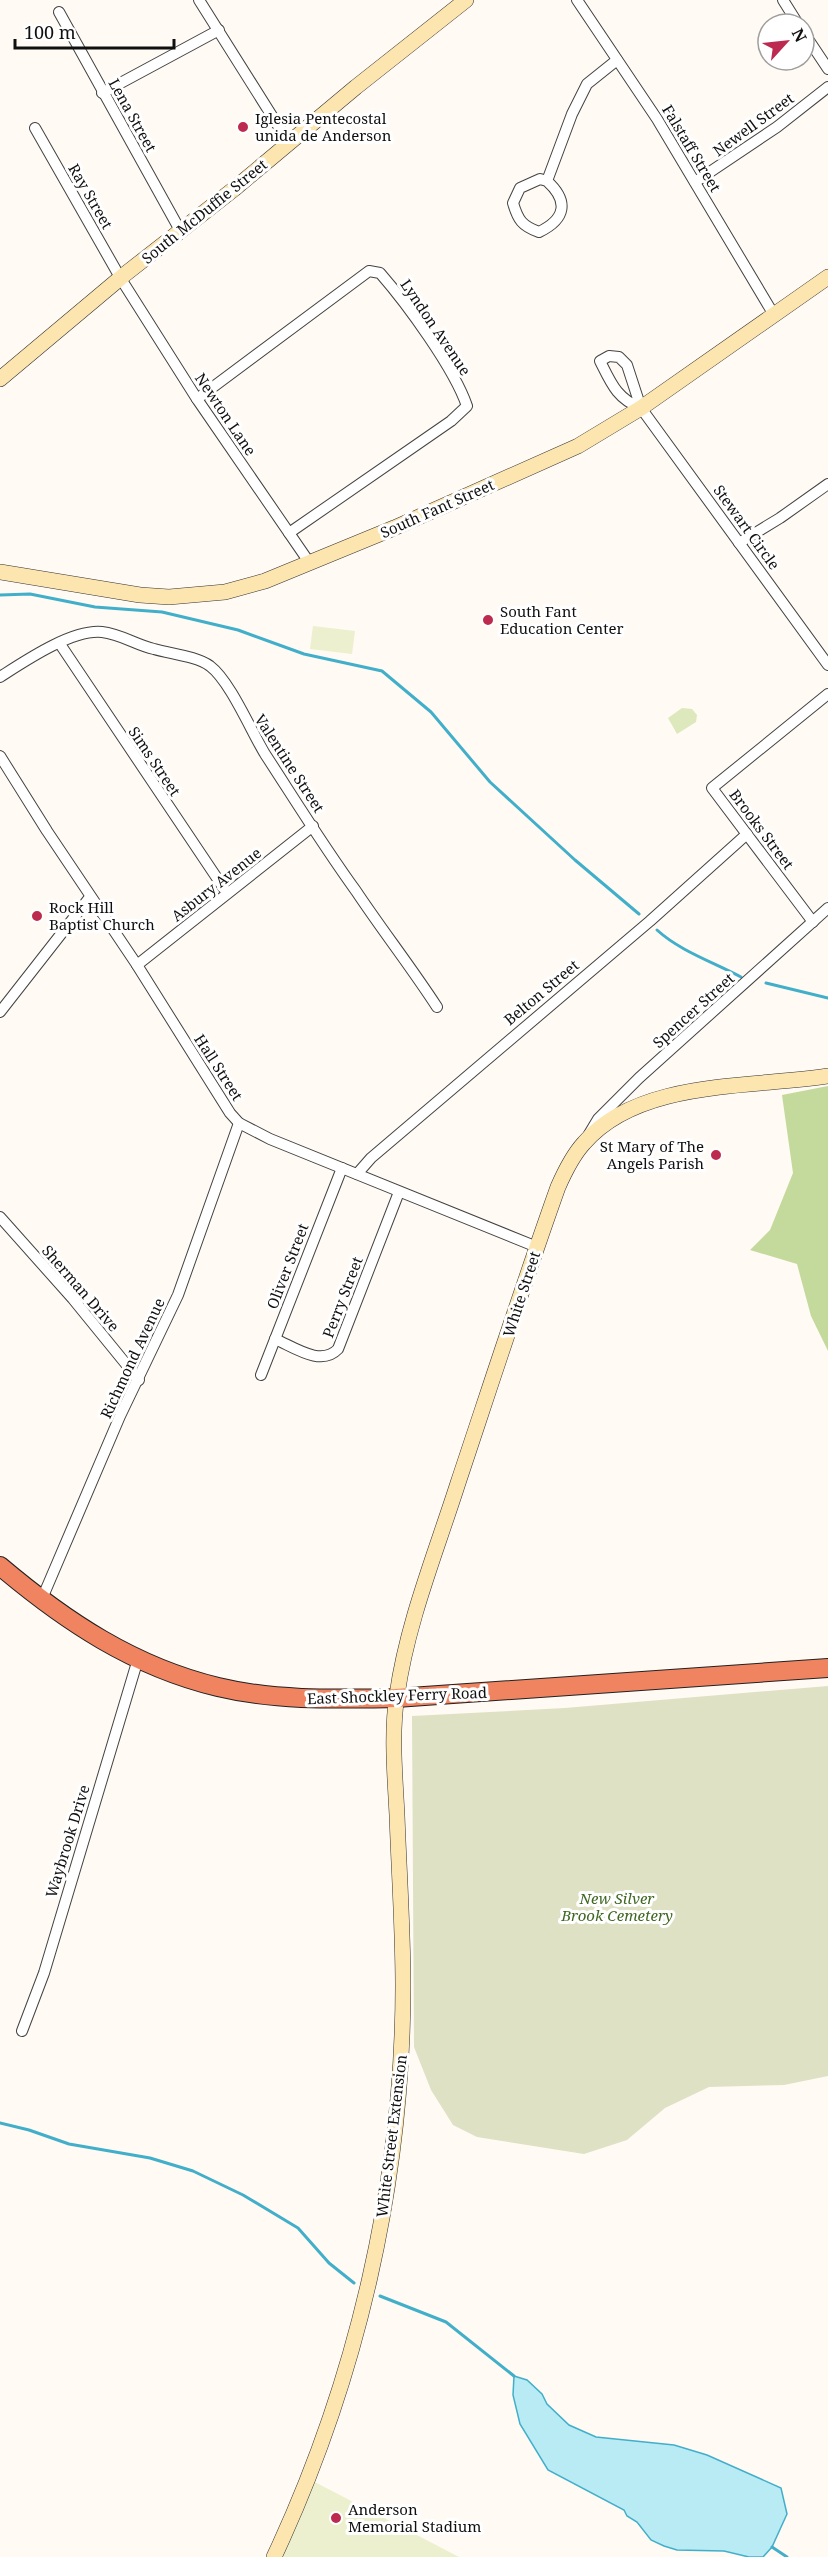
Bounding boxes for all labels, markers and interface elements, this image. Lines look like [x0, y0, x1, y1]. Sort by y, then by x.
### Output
scale bar [15, 12, 174, 50]
north arrow [756, 12, 816, 72]
text: 100 m [24, 20, 76, 44]
text: N [787, 25, 812, 46]
street label: Lena Street [105, 75, 161, 155]
street label: Newell Street [709, 88, 797, 160]
street label: Falstaff Street [658, 101, 726, 195]
place label: Iglesia Pentecostal unida de Anderson [255, 108, 392, 145]
marker: Iglesia Pentecostal unida de Anderson [236, 120, 250, 134]
street label: South McDuffie Street [137, 154, 271, 268]
street label: Ray Street [64, 160, 118, 232]
street label: Lyndon Avenue [396, 275, 476, 379]
street label: Newton Lane [191, 369, 261, 459]
street label: South Fant Street [377, 474, 497, 542]
street label: Stewart Circle [709, 481, 785, 573]
place label: South Fant Education Center [500, 601, 624, 638]
marker: South Fant Education Center [481, 613, 495, 627]
street label: Valentine Street [251, 710, 329, 816]
street label: Sims Street [124, 722, 186, 800]
street label: Brooks Street [725, 785, 799, 873]
street label: Asbury Avenue [167, 843, 265, 925]
place label: Rock Hill Baptist Church [49, 897, 155, 934]
marker: Rock Hill Baptist Church [30, 909, 44, 923]
street label: Belton Street [499, 955, 583, 1029]
street label: Spencer Street [648, 968, 738, 1052]
street label: Hall Street [190, 1030, 248, 1104]
place label: St Mary of The Angels Parish [600, 1136, 704, 1173]
marker: St Mary of The Angels Parish [709, 1148, 723, 1162]
street label: Oliver Street [262, 1220, 312, 1312]
street label: Sherman Drive [38, 1241, 124, 1335]
street label: White Street [498, 1249, 544, 1339]
street label: Perry Street [317, 1254, 367, 1340]
street label: Richmond Avenue [95, 1295, 169, 1421]
street label: East Shockley Ferry Road [307, 1682, 487, 1708]
street label: Waybrook Drive [40, 1782, 94, 1900]
park label: New Silver Brook Cemetery [560, 1888, 673, 1925]
street label: White Street Extension [371, 2053, 411, 2219]
place label: Anderson Memorial Stadium [348, 2499, 481, 2536]
marker: Anderson Memorial Stadium [329, 2511, 343, 2525]

